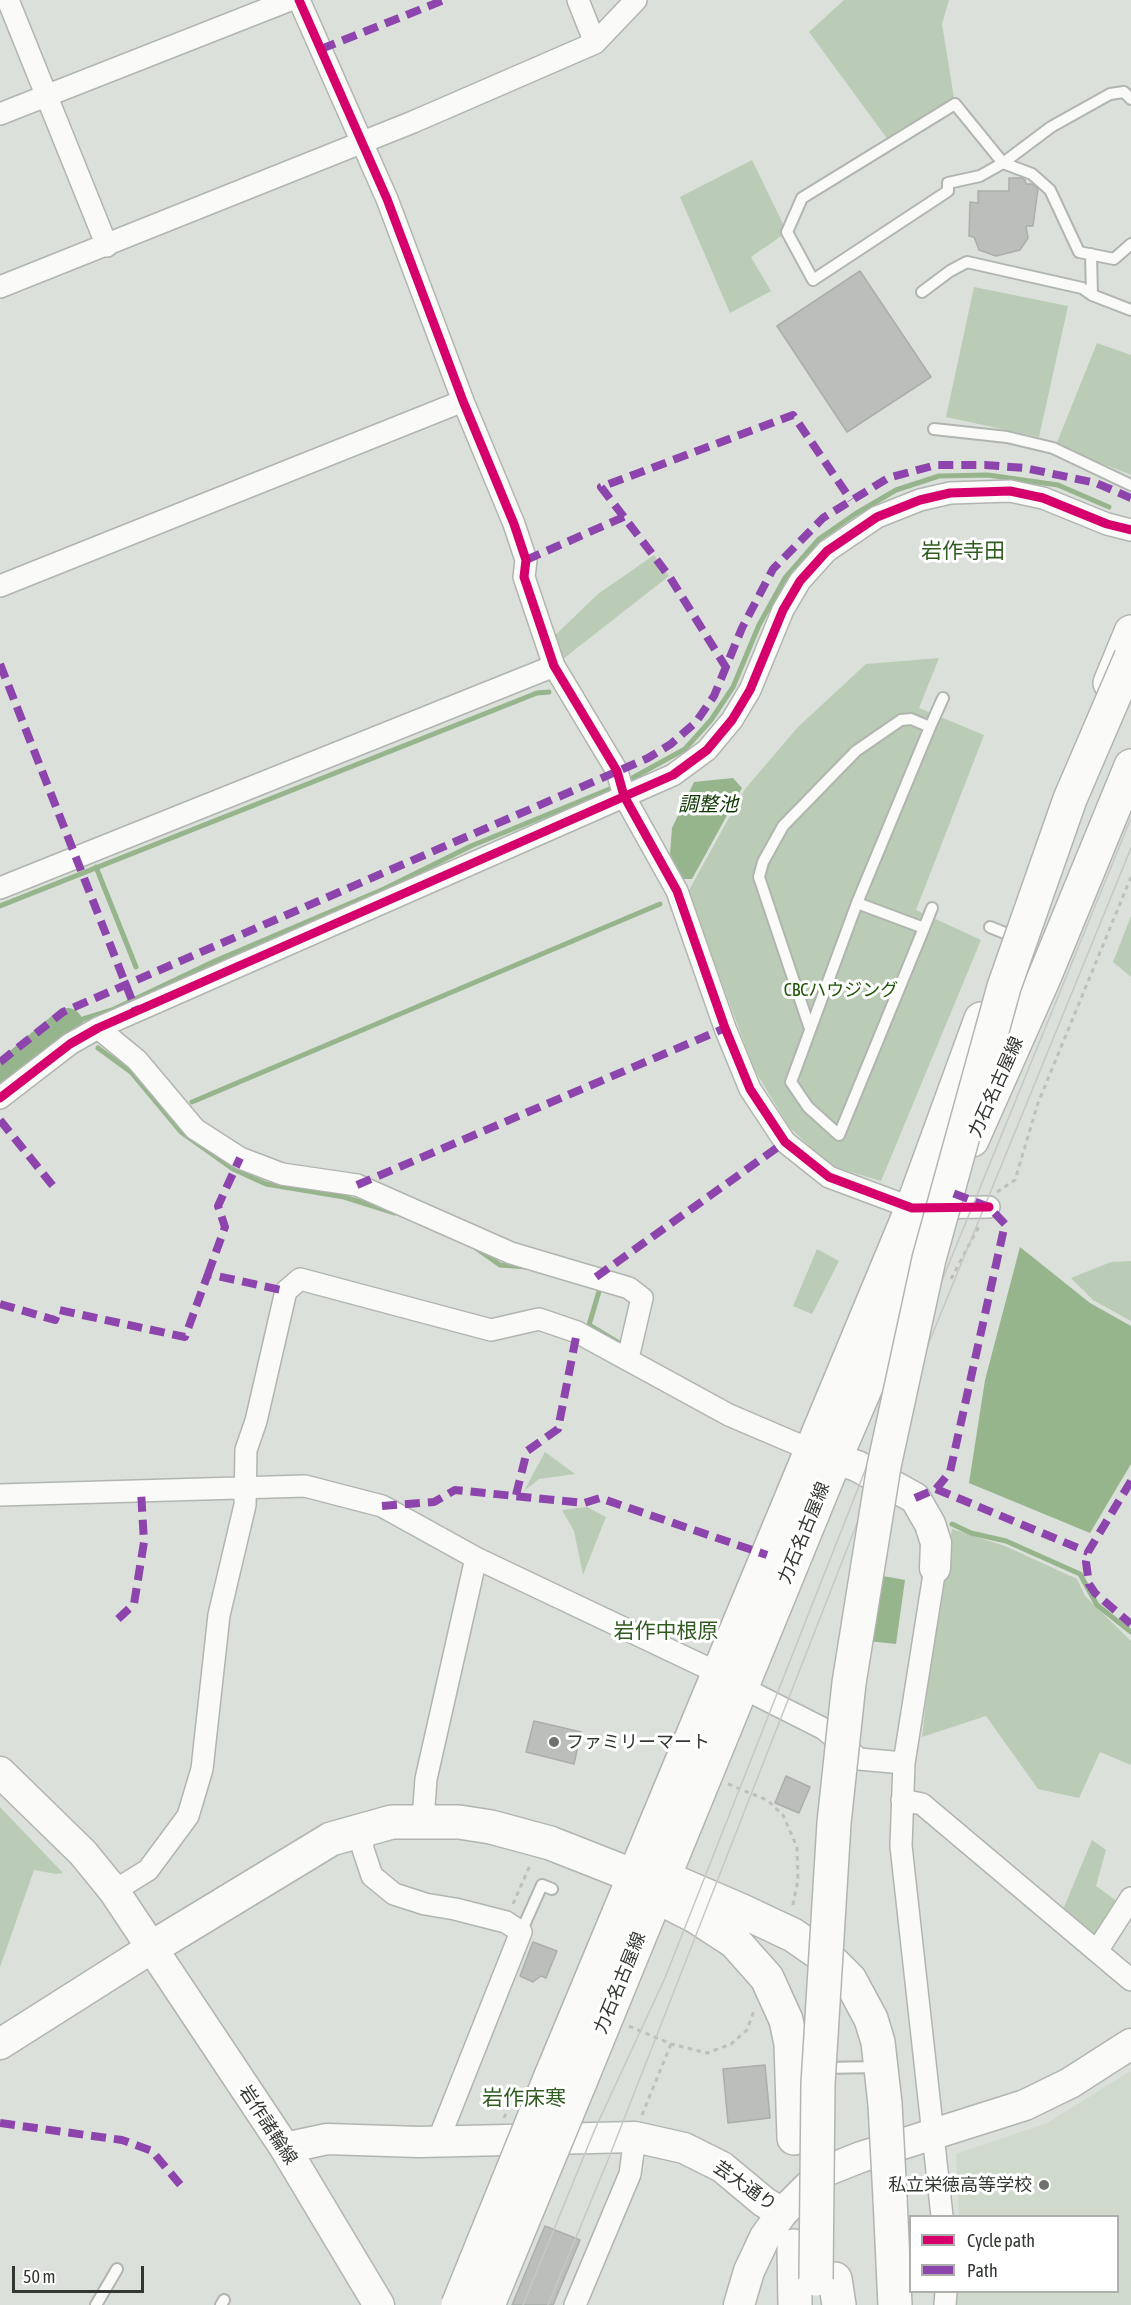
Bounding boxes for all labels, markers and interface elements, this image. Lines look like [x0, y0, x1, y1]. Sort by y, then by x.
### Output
district label: 岩作寺田 [921, 538, 1005, 564]
water label: 調整池 [678, 793, 738, 817]
park label: CBCハウジング [784, 979, 898, 1001]
street label: 力石名古屋線 [964, 1033, 1028, 1141]
street label: 力石名古屋線 [774, 1479, 834, 1587]
district label: 岩作中根原 [614, 1618, 718, 1644]
place label: ファミリーマート [566, 1731, 710, 1753]
marker: ファミリーマート [547, 1735, 561, 1749]
street label: 力石名古屋線 [590, 1929, 650, 2037]
street label: 岩作諸輪線 [234, 2081, 302, 2169]
district label: 岩作床寒 [482, 2085, 566, 2111]
street label: 芸大通り [709, 2157, 781, 2215]
place label: 私立栄徳高等学校 [888, 2174, 1032, 2196]
marker: 私立栄徳高等学校 [1037, 2178, 1051, 2192]
legend [909, 2215, 1119, 2293]
text: Cycle path [967, 2230, 1035, 2251]
scale bar [15, 2254, 147, 2292]
text: Path [967, 2260, 998, 2281]
text: 50 m [23, 2266, 55, 2287]

